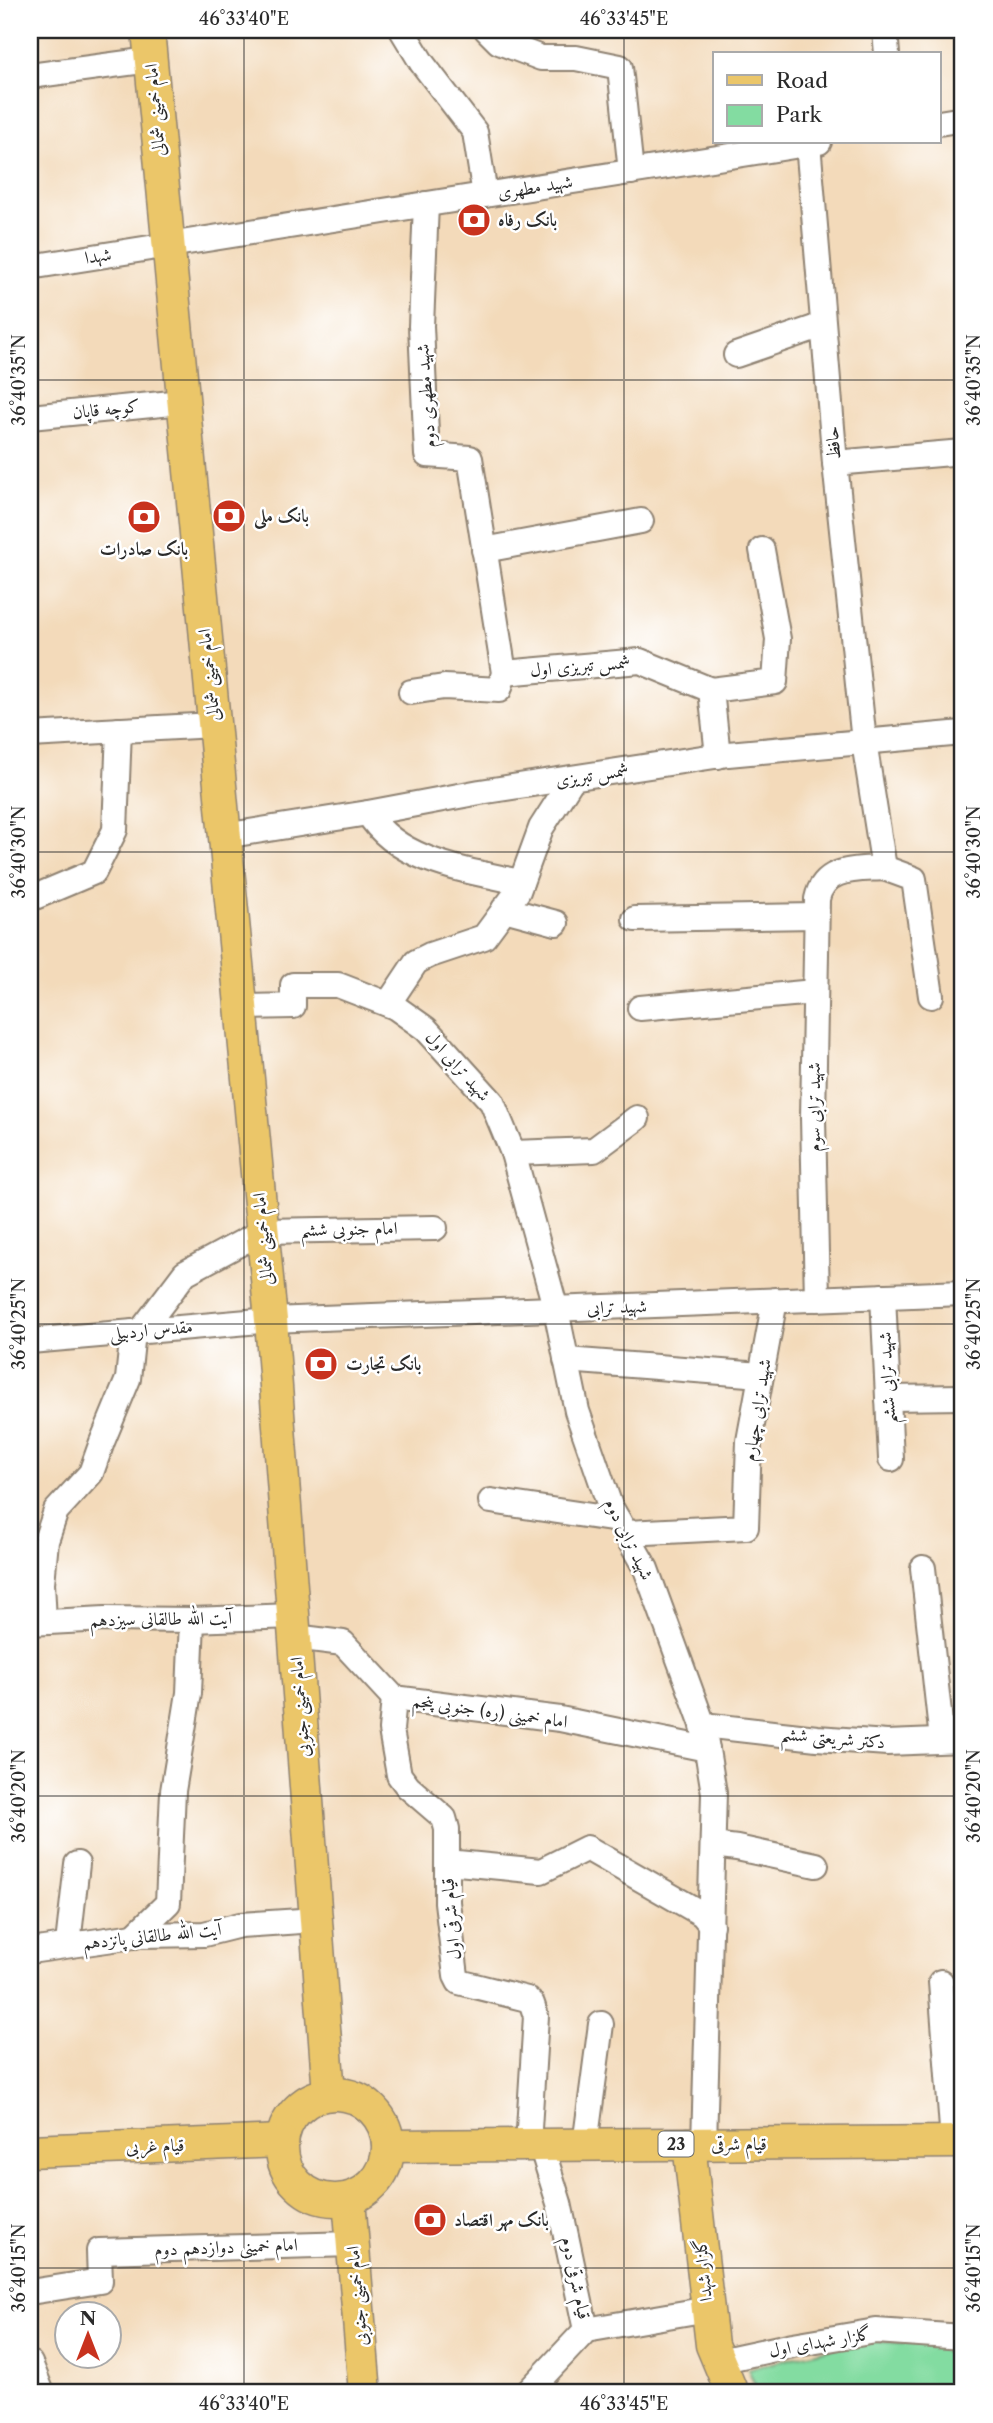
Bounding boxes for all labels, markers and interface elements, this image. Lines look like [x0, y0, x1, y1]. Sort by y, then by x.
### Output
text: 46°33'40"E [199, 8, 289, 30]
text: 46°33'45"E [580, 8, 668, 30]
legend [713, 52, 940, 144]
street label: امام خمینی شمالی [140, 62, 175, 157]
text: Road [776, 68, 828, 93]
text: Park [776, 102, 822, 127]
street label: شهید مطهری [496, 170, 574, 205]
bank icon: بانک رفاه [455, 201, 493, 239]
place label: بانک رفاه [498, 209, 557, 231]
street label: شهدا [83, 243, 113, 270]
text: 36°40'35"N [8, 334, 30, 426]
text: 36°40'35"N [963, 334, 985, 426]
street label: شهید مطهری دوم [411, 343, 446, 449]
street label: کوچه قاپان [71, 395, 141, 425]
street label: حافظ [821, 425, 845, 461]
bank icon: بانک ملی [210, 497, 248, 535]
bank icon: بانک صادرات [125, 498, 163, 536]
place label: بانک ملی [253, 505, 309, 530]
place label: بانک صادرات [100, 538, 188, 560]
street label: امام خمینی شمالی [193, 627, 230, 722]
street label: شمس تبریزی اول [529, 651, 631, 682]
street label: شمس تبریزی [554, 758, 630, 793]
text: 36°40'30"N [8, 805, 30, 899]
text: 36°40'30"N [963, 805, 985, 899]
street label: شهید ترابی اول [419, 1026, 495, 1107]
street label: شهید ترابی سوم [803, 1062, 830, 1152]
street label: امام خمینی شمالی [248, 1191, 283, 1286]
street label: امام جنوبی ششم [300, 1217, 398, 1248]
text: 36°40'25"N [8, 1278, 30, 1370]
text: 36°40'25"N [963, 1278, 985, 1370]
street label: شهید ترابی [587, 1295, 648, 1321]
street label: مقدس اردبیلی [108, 1315, 194, 1347]
street label: شهید ترابی ششم [874, 1331, 907, 1425]
bank icon: بانک تجارت [302, 1345, 340, 1383]
place label: بانک تجارت [346, 1353, 421, 1375]
street label: شهید ترابی چهارم [738, 1357, 781, 1464]
street label: شهید ترابی دوم [595, 1494, 658, 1586]
street label: آیت الله طالقانی سیزدهم [90, 1604, 234, 1637]
street label: امام خمینی جنوبی [286, 1656, 319, 1758]
street label: امام خمینی (ره) جنوبی پنجم [410, 1689, 569, 1739]
street label: دکتر شریعتی ششم [779, 1722, 886, 1760]
text: 36°40'20"N [8, 1749, 30, 1843]
text: 36°40'20"N [963, 1749, 985, 1843]
street label: قیام شرقی اول [436, 1877, 471, 1961]
street label: آیت الله طالقانی پانزدهم [81, 1915, 225, 1960]
road number: 23 [658, 2132, 694, 2156]
street label: قیام شرقی [711, 2133, 767, 2160]
street label: قیام غربی [125, 2134, 185, 2163]
bank icon: بانک مهر اقتصاد [411, 2201, 449, 2239]
place label: بانک مهر اقتصاد [454, 2209, 549, 2232]
text: 36°40'15"N [8, 2223, 30, 2313]
text: 36°40'15"N [963, 2223, 985, 2313]
street label: امام خمینی دوازدهم دوم [154, 2233, 298, 2266]
street label: قیام شرقی دوم [552, 2235, 595, 2322]
street label: گلزار شهدا [689, 2237, 718, 2302]
street label: امام خمینی جنوبی [342, 2244, 377, 2347]
north arrow [52, 2300, 122, 2370]
text: N [80, 2307, 96, 2330]
street label: گلزار شهدای اول [767, 2322, 873, 2363]
text: 46°33'40"E [199, 2393, 289, 2415]
text: 46°33'45"E [580, 2393, 668, 2415]

